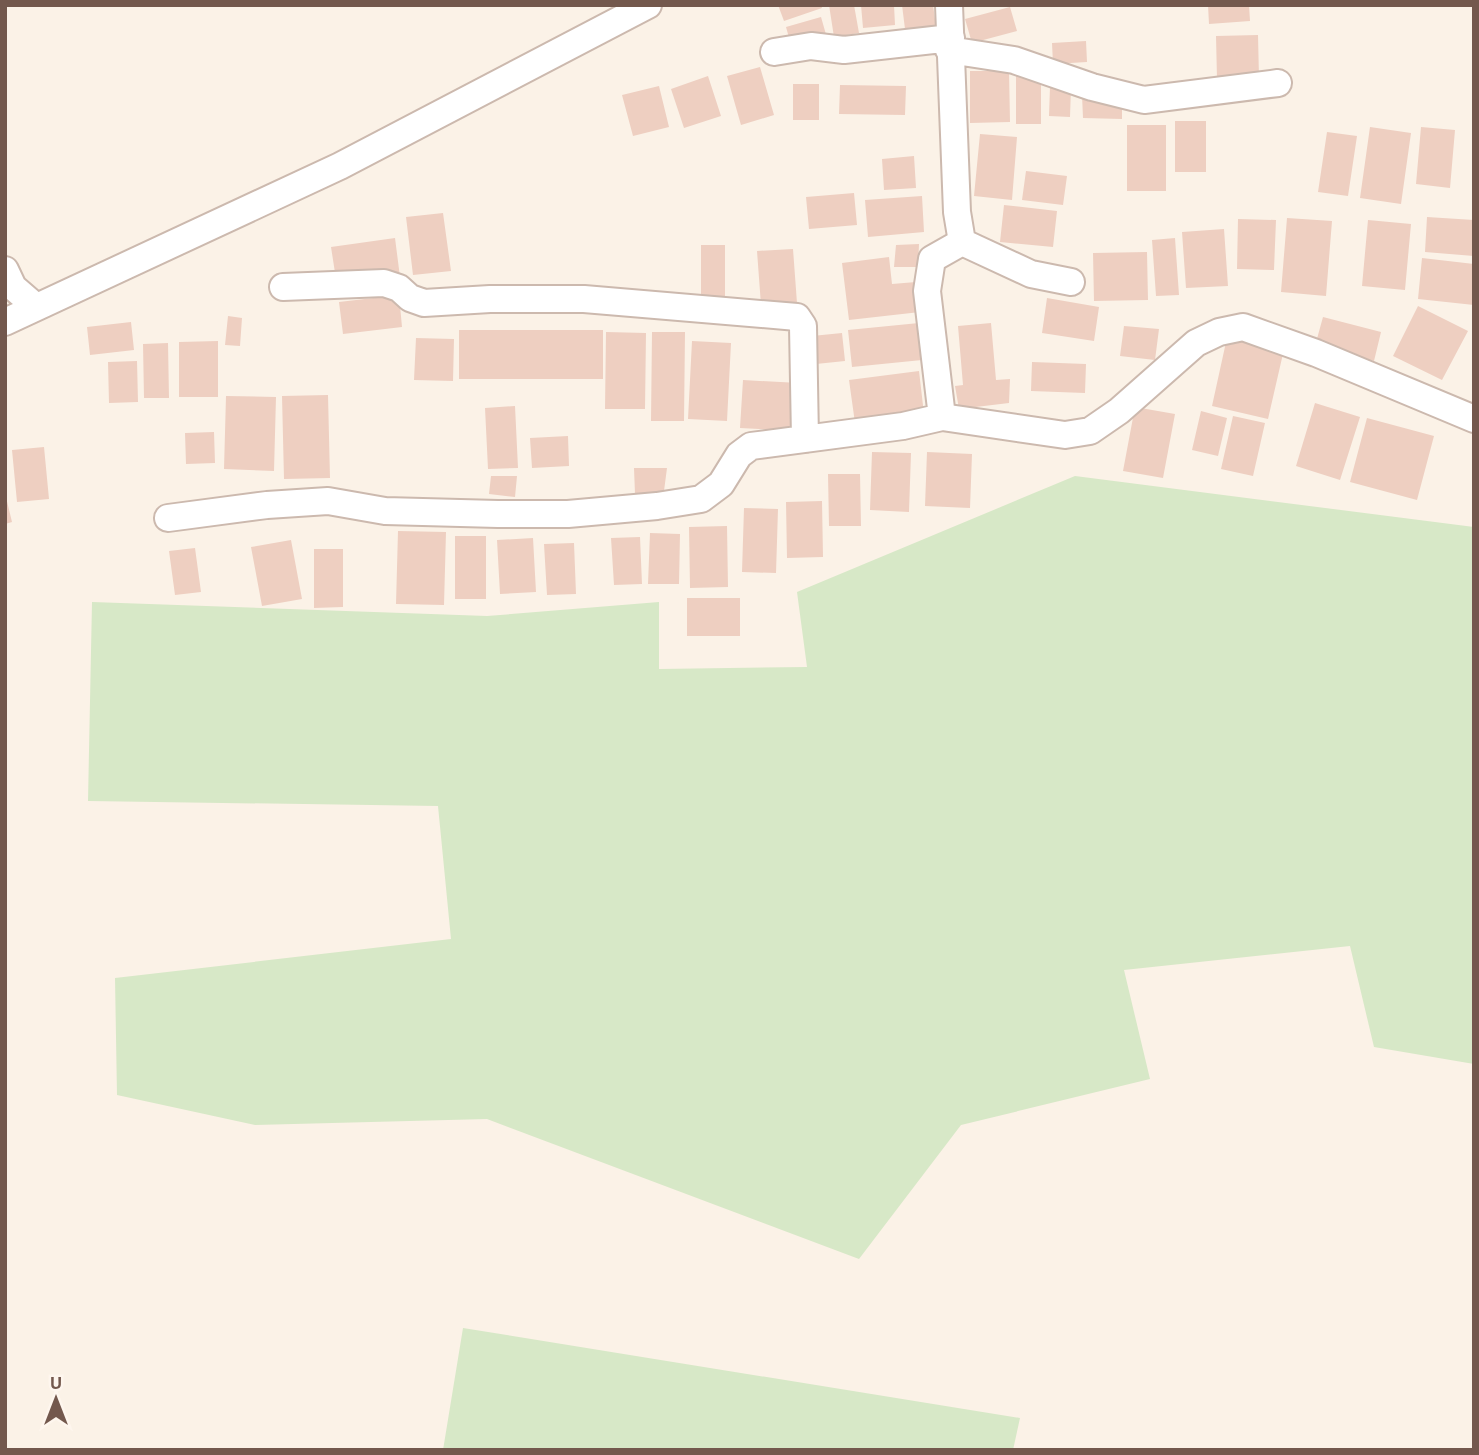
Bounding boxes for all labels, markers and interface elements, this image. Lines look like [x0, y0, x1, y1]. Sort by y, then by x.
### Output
north arrow [21, 1364, 91, 1434]
text: U [50, 1374, 62, 1393]

